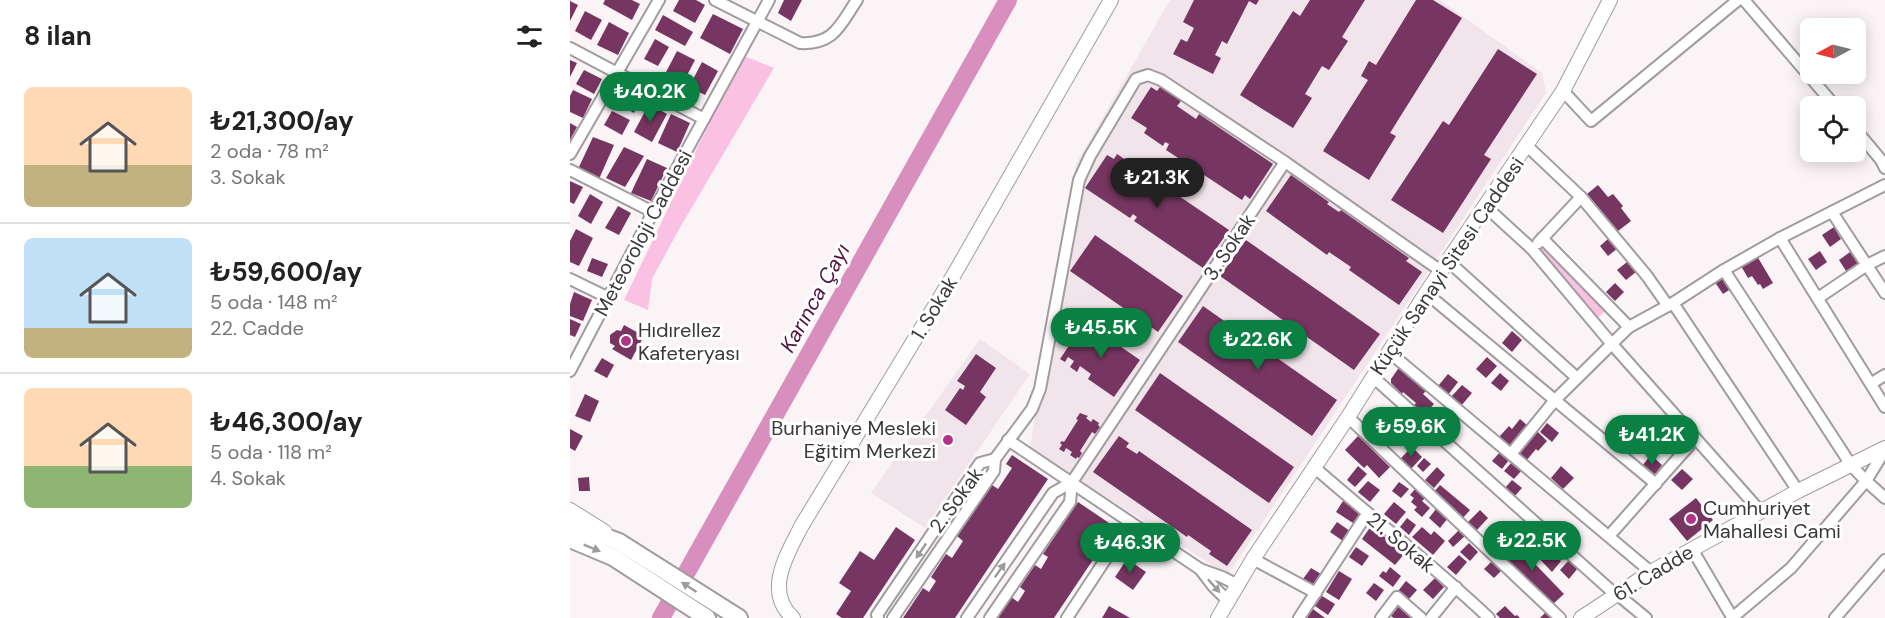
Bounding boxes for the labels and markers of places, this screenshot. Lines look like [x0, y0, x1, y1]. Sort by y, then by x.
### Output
pin: ₺40.2K [601, 72, 699, 123]
pin: ₺21.3K [1108, 158, 1206, 209]
pin: ₺45.5K [1052, 308, 1150, 359]
place label: Hıdırellez Kafeteryası [638, 317, 740, 366]
pin: ₺22.6K [1209, 320, 1307, 371]
marker: Hıdırellez Kafeteryası [619, 334, 633, 348]
pin: ₺59.6K [1362, 407, 1460, 458]
place label: Burhaniye Mesleki Eğitim Merkezi [771, 415, 936, 464]
pin: ₺41.2K [1603, 415, 1701, 466]
marker: Burhaniye Mesleki Eğitim Merkezi [941, 433, 955, 447]
place label: Cumhuriyet Mahallesi Cami [1703, 495, 1841, 544]
marker: Cumhuriyet Mahallesi Cami [1684, 512, 1698, 526]
pin: ₺22.5K [1483, 521, 1581, 572]
pin: ₺46.3K [1081, 523, 1179, 574]

